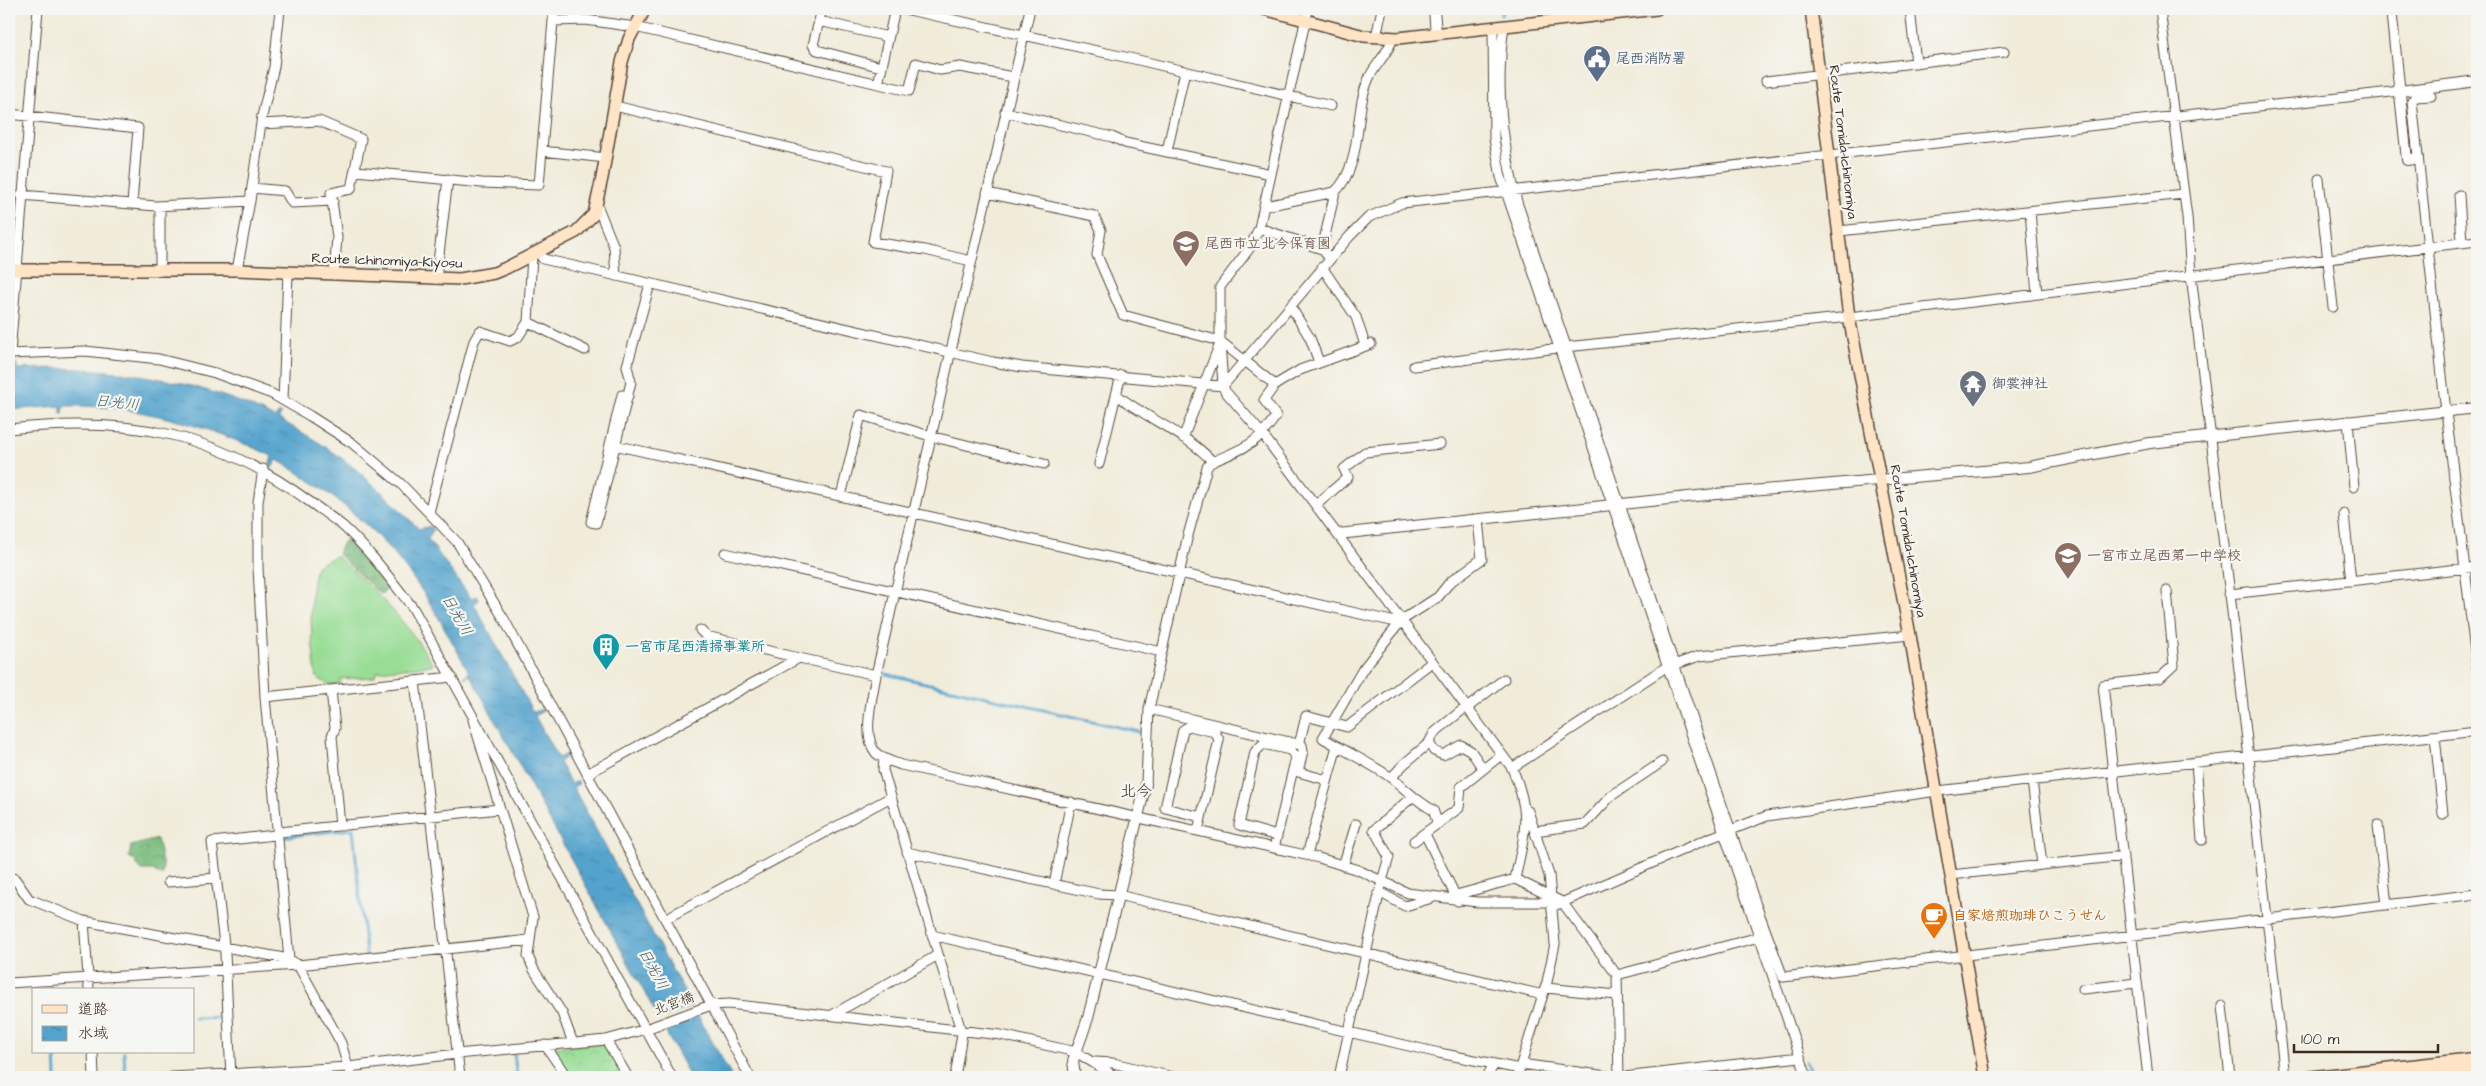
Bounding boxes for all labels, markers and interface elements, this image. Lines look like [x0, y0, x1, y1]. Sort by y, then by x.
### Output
public building icon: 尾西消防署 [1582, 44, 1612, 83]
place label: 尾西消防署 [1616, 49, 1686, 69]
street label: Route Tomida-Ichinomiya [1824, 64, 1862, 220]
school or university icon: 尾西市立北今保育園 [1171, 229, 1201, 268]
place label: 尾西市立北今保育園 [1205, 234, 1331, 254]
street label: Route Ichinomiya-Kiyosu [311, 248, 463, 274]
temple icon: 御裳神社 [1958, 369, 1988, 408]
place label: 御裳神社 [1992, 374, 2048, 394]
water label: 日光川 [94, 390, 140, 416]
street label: Route Tomida-Ichinomiya [1885, 463, 1931, 619]
school or university icon: 一宮市立尾西第一中学校 [2053, 541, 2083, 580]
place label: 一宮市立尾西第一中学校 [2087, 546, 2241, 566]
water label: 日光川 [437, 590, 477, 640]
building icon: 一宮市尾西清掃事業所 [591, 632, 621, 671]
place label: 一宮市尾西清掃事業所 [625, 637, 765, 657]
district label: 北今 [1120, 780, 1152, 802]
cafe icon: 自家焙煎珈琲ひこうせん [1919, 901, 1949, 940]
place label: 自家焙煎珈琲ひこうせん [1953, 906, 2107, 926]
water label: 日光川 [633, 944, 673, 994]
street label: 北宮橋 [651, 987, 697, 1021]
legend [32, 988, 195, 1054]
text: 道路 [78, 999, 108, 1020]
scale bar [2294, 1021, 2437, 1053]
text: 水域 [78, 1023, 108, 1044]
text: 100 m [2301, 1029, 2340, 1050]

